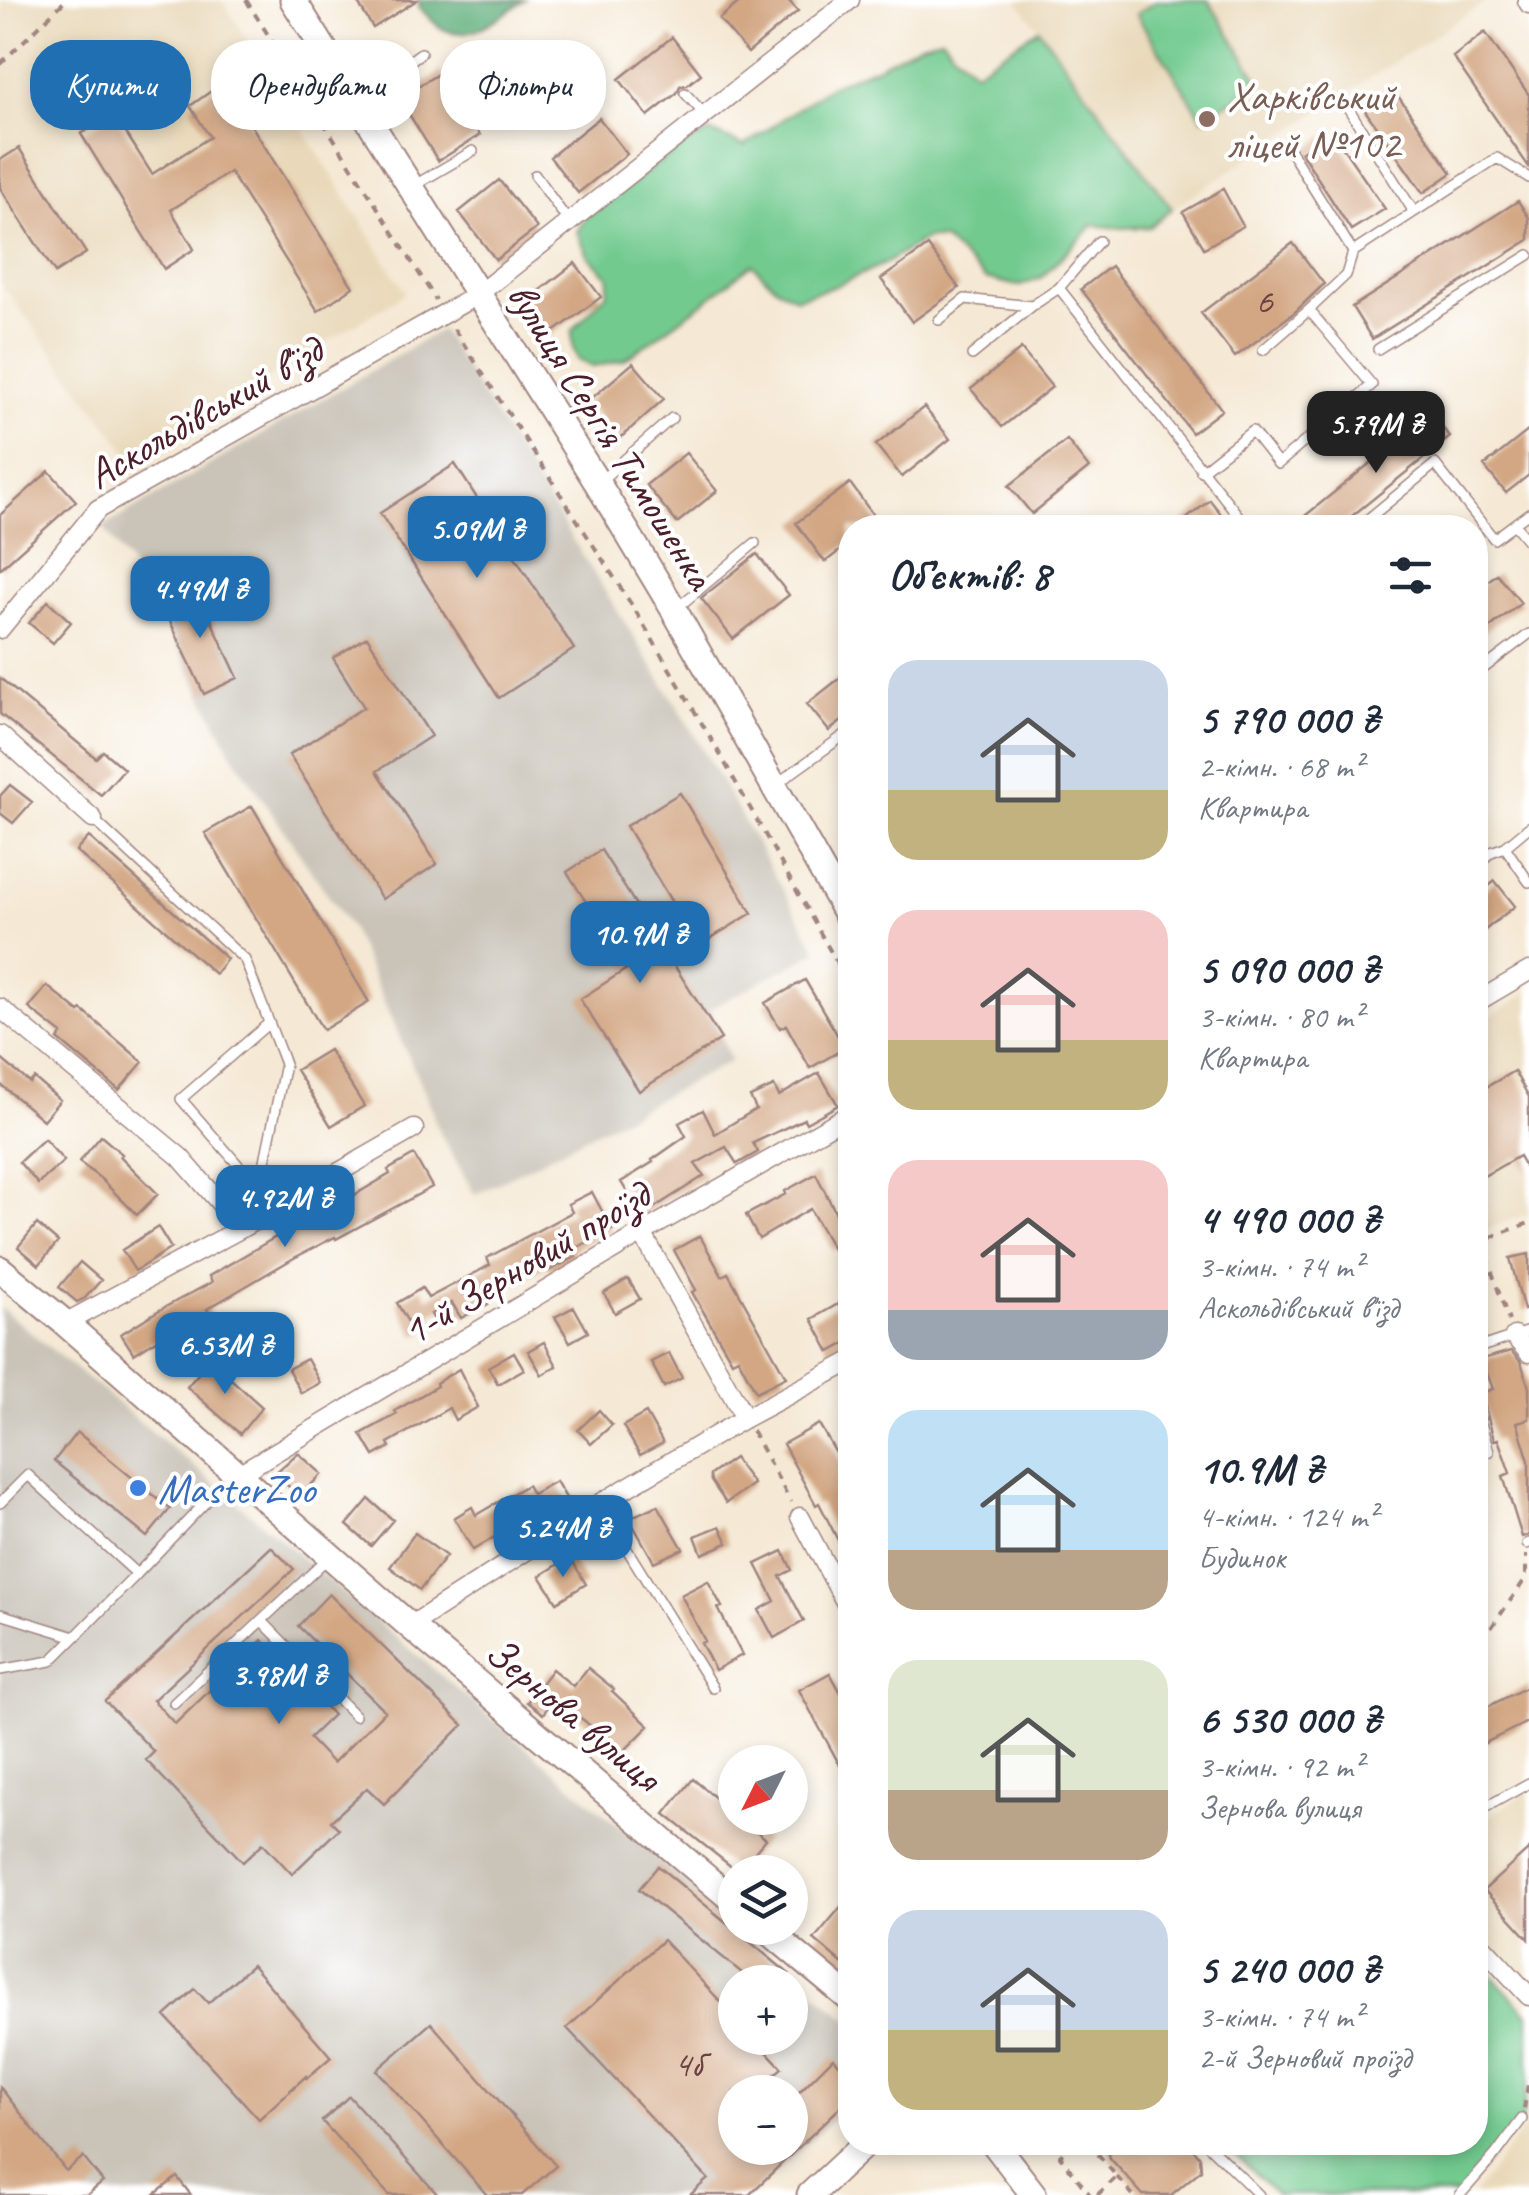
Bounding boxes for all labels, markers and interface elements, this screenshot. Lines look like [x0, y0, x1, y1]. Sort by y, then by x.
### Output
chip: Купити [30, 40, 191, 130]
chip: Орендувати [211, 40, 420, 130]
chip: Фільтри [440, 40, 606, 130]
place label: Харківський ліцей №102 [1227, 70, 1403, 171]
marker: Харківський ліцей №102 [1196, 108, 1218, 130]
street label: вулиця Сергія Тимошенка [495, 273, 728, 602]
house number: 6 [1255, 277, 1274, 324]
street label: Аскольдівський в'їзд [78, 322, 335, 501]
pin: 5.79M ₴ [1284, 391, 1468, 476]
text: 5.79M ₴ [1329, 403, 1423, 444]
pin: 5.09M ₴ [385, 496, 569, 581]
text: 5.09M ₴ [430, 508, 524, 549]
icon: filters [1383, 548, 1438, 603]
text: Об’єктів: 8 [888, 549, 1050, 602]
pin: 4.49M ₴ [108, 556, 292, 641]
text: 4.49M ₴ [153, 568, 247, 609]
text: 5 790 000 ₴ [1198, 693, 1379, 746]
icon: home [968, 700, 1088, 820]
text: 2-кімн. · 68 m² [1198, 746, 1363, 787]
text: Квартира [1198, 787, 1307, 828]
pin: 10.9M ₴ [548, 901, 732, 986]
text: 10.9M ₴ [593, 913, 687, 954]
text: 5 090 000 ₴ [1198, 943, 1379, 996]
icon: home [968, 950, 1088, 1070]
text: 3-кімн. · 80 m² [1198, 996, 1363, 1037]
text: Квартира [1198, 1037, 1307, 1078]
pin: 4.92M ₴ [193, 1165, 377, 1250]
street label: 1-й Зерновий проїзд [392, 1167, 662, 1358]
text: 4.92M ₴ [238, 1177, 332, 1218]
text: 4 490 000 ₴ [1198, 1193, 1380, 1246]
icon: home [968, 1200, 1088, 1320]
text: 3-кімн. · 74 m² [1198, 1246, 1363, 1287]
text: Аскольдівський в'їзд [1198, 1287, 1398, 1328]
pin: 6.53M ₴ [133, 1312, 317, 1397]
text: 6.53M ₴ [177, 1324, 273, 1365]
text: 10.9M ₴ [1198, 1443, 1323, 1496]
icon: home [968, 1450, 1088, 1570]
place label: MasterZoo [158, 1463, 317, 1516]
marker: MasterZoo [127, 1477, 149, 1499]
pin: 5.24M ₴ [471, 1495, 655, 1580]
text: 4-кімн. · 124 m² [1198, 1496, 1377, 1537]
text: 5.24M ₴ [516, 1507, 610, 1548]
text: Будинок [1198, 1537, 1286, 1578]
street label: Зернова вулиця [474, 1625, 674, 1805]
pin: 3.98M ₴ [187, 1642, 371, 1727]
text: 3.98M ₴ [232, 1654, 326, 1695]
text: 6 530 000 ₴ [1198, 1693, 1380, 1746]
icon: home [968, 1700, 1088, 1820]
north arrow [718, 1745, 808, 1835]
map controls [718, 1745, 808, 2165]
text: 3-кімн. · 92 m² [1198, 1746, 1363, 1787]
text: Зернова вулиця [1198, 1787, 1360, 1828]
button: layers [718, 1855, 808, 1945]
text: 5 240 000 ₴ [1198, 1943, 1379, 1996]
icon: home [968, 1950, 1088, 2070]
button: + [718, 1965, 808, 2055]
text: 3-кімн. · 74 m² [1198, 1996, 1363, 2037]
text: 2-й Зерновий проїзд [1198, 2037, 1411, 2078]
house number: 4б [674, 2040, 712, 2087]
button: − [718, 2075, 808, 2165]

